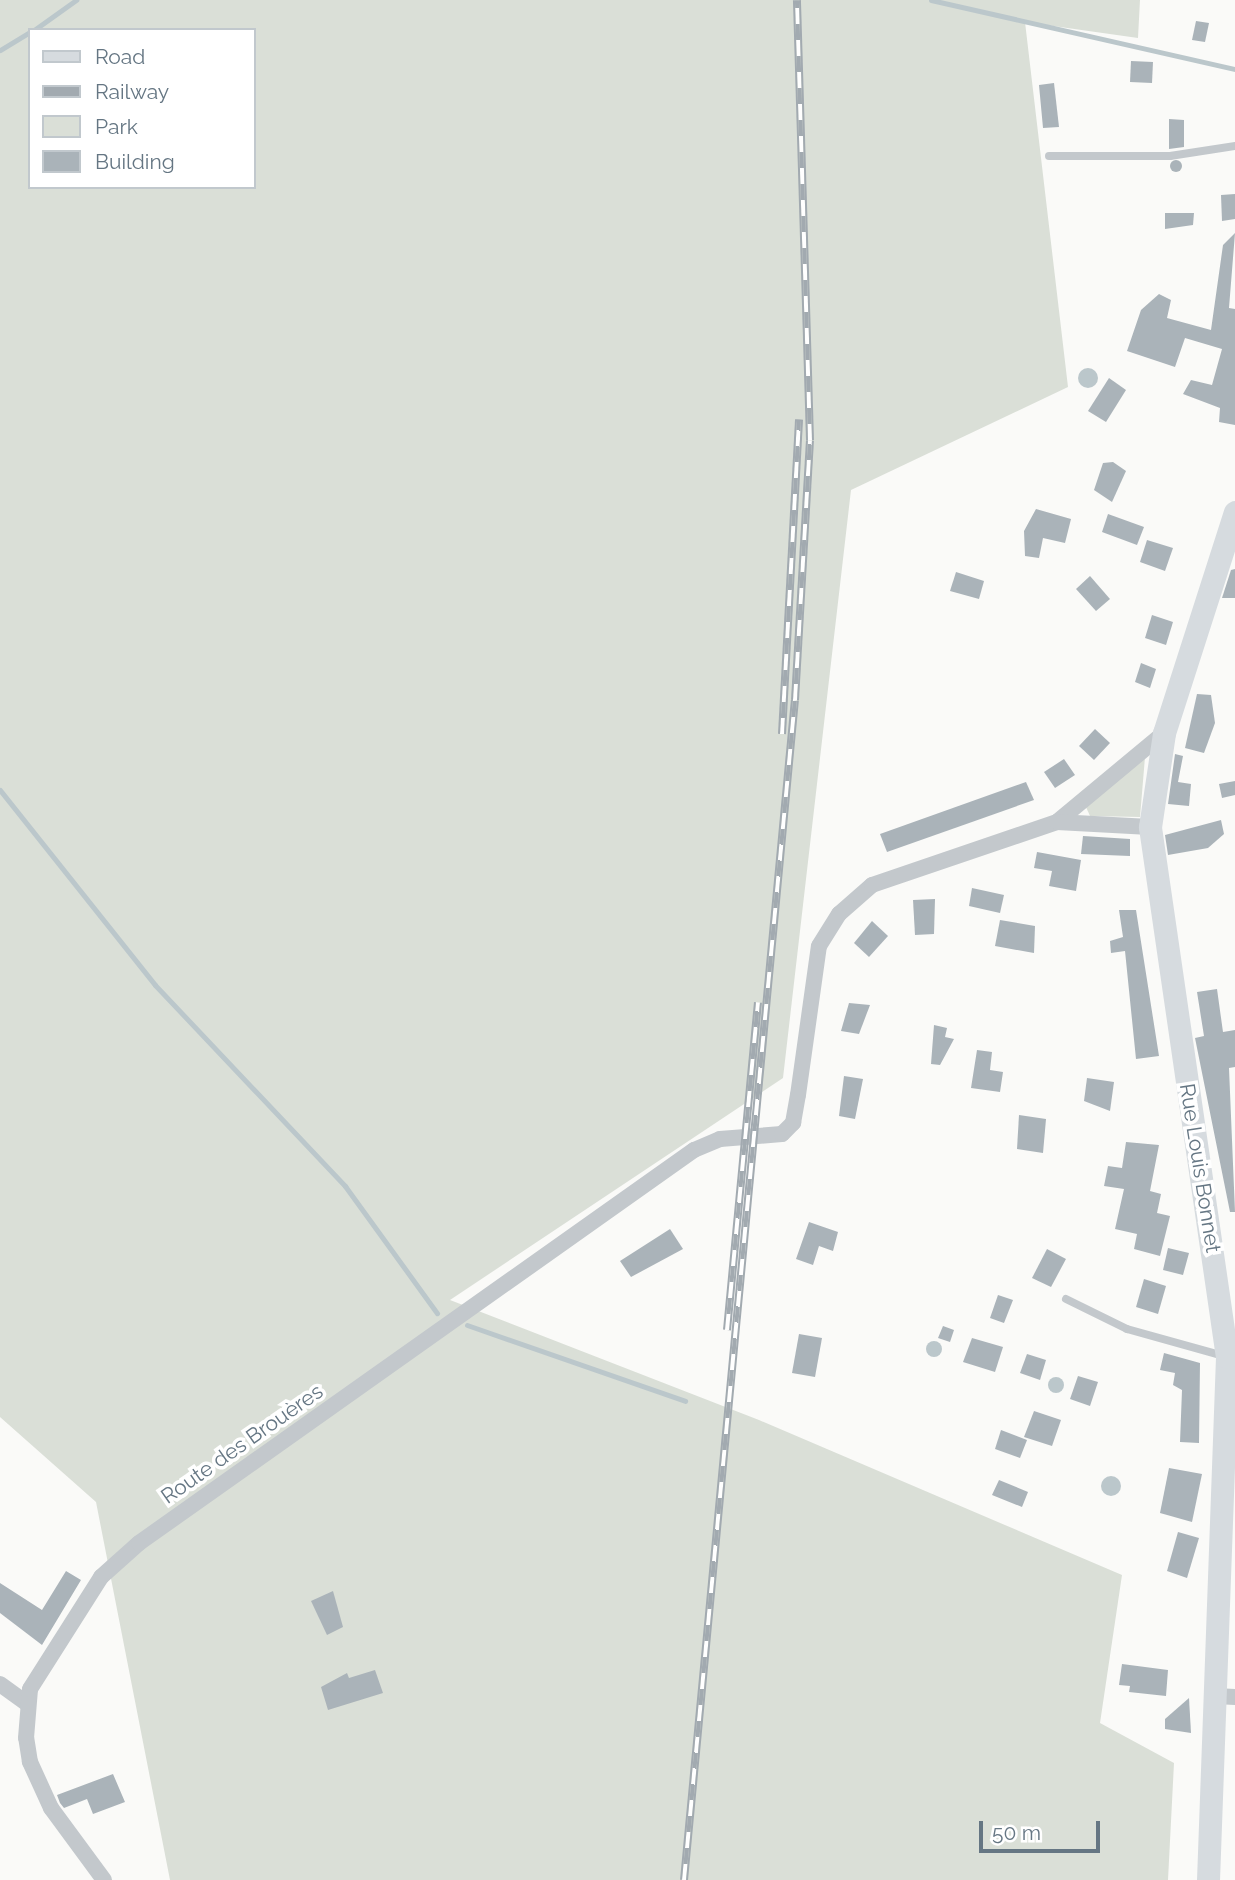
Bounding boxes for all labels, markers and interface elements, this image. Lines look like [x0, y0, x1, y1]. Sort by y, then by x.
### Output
legend [28, 28, 256, 189]
text: Road [95, 44, 145, 69]
text: Railway [95, 79, 169, 104]
text: Park [95, 114, 138, 139]
text: Building [95, 149, 175, 174]
street label: Rue Louis Bonnet [1174, 1082, 1226, 1254]
street label: Route des Brouères [156, 1379, 328, 1509]
scale bar [983, 1806, 1104, 1850]
text: 50 m [992, 1820, 1041, 1845]

